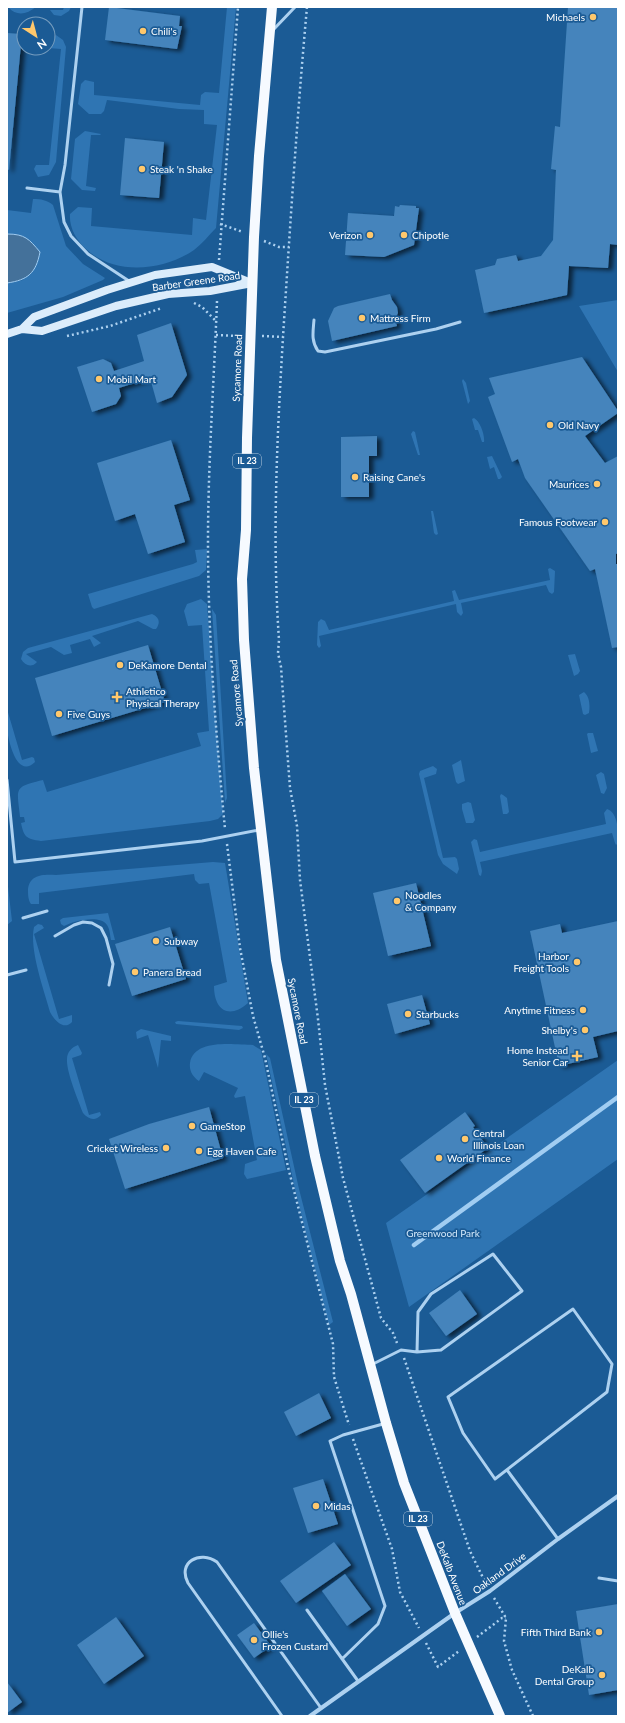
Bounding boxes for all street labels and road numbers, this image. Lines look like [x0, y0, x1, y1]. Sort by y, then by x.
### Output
street label: Barber Greene Road [151, 269, 241, 293]
street label: Sycamore Road [230, 334, 244, 402]
road number: IL 23 [233, 454, 261, 468]
street label: Sycamore Road [227, 659, 245, 727]
street label: Sycamore Road [286, 977, 310, 1045]
road number: IL 23 [290, 1093, 318, 1107]
road number: IL 23 [404, 1512, 432, 1526]
street label: DeKalb Avenue [434, 1539, 470, 1607]
street label: Oakland Drive [470, 1550, 528, 1596]

